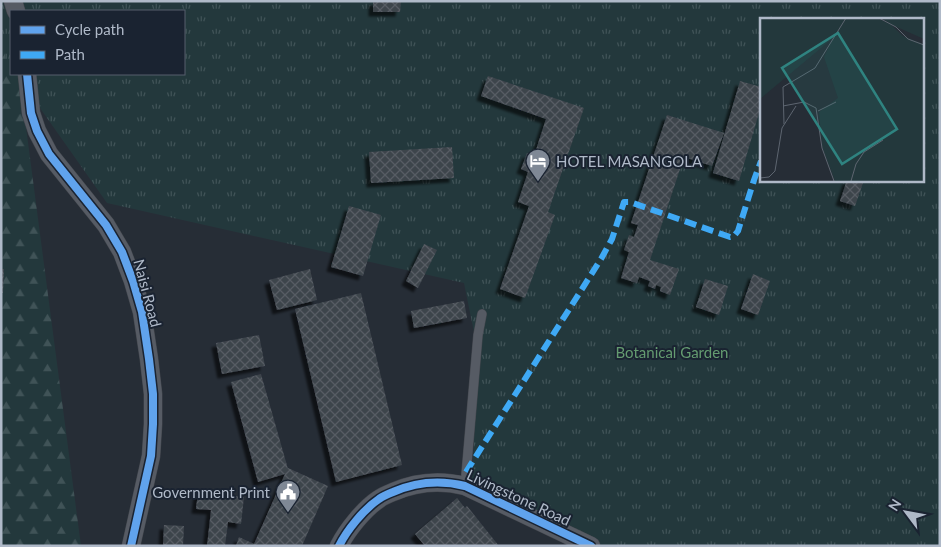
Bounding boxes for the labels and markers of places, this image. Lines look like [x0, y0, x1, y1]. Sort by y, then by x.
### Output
hotel icon: HOTEL MASANGOLA [525, 148, 551, 182]
place label: HOTEL MASANGOLA [556, 152, 703, 170]
public building icon: Government Print [275, 479, 301, 513]
place label: Government Print [152, 483, 271, 501]

